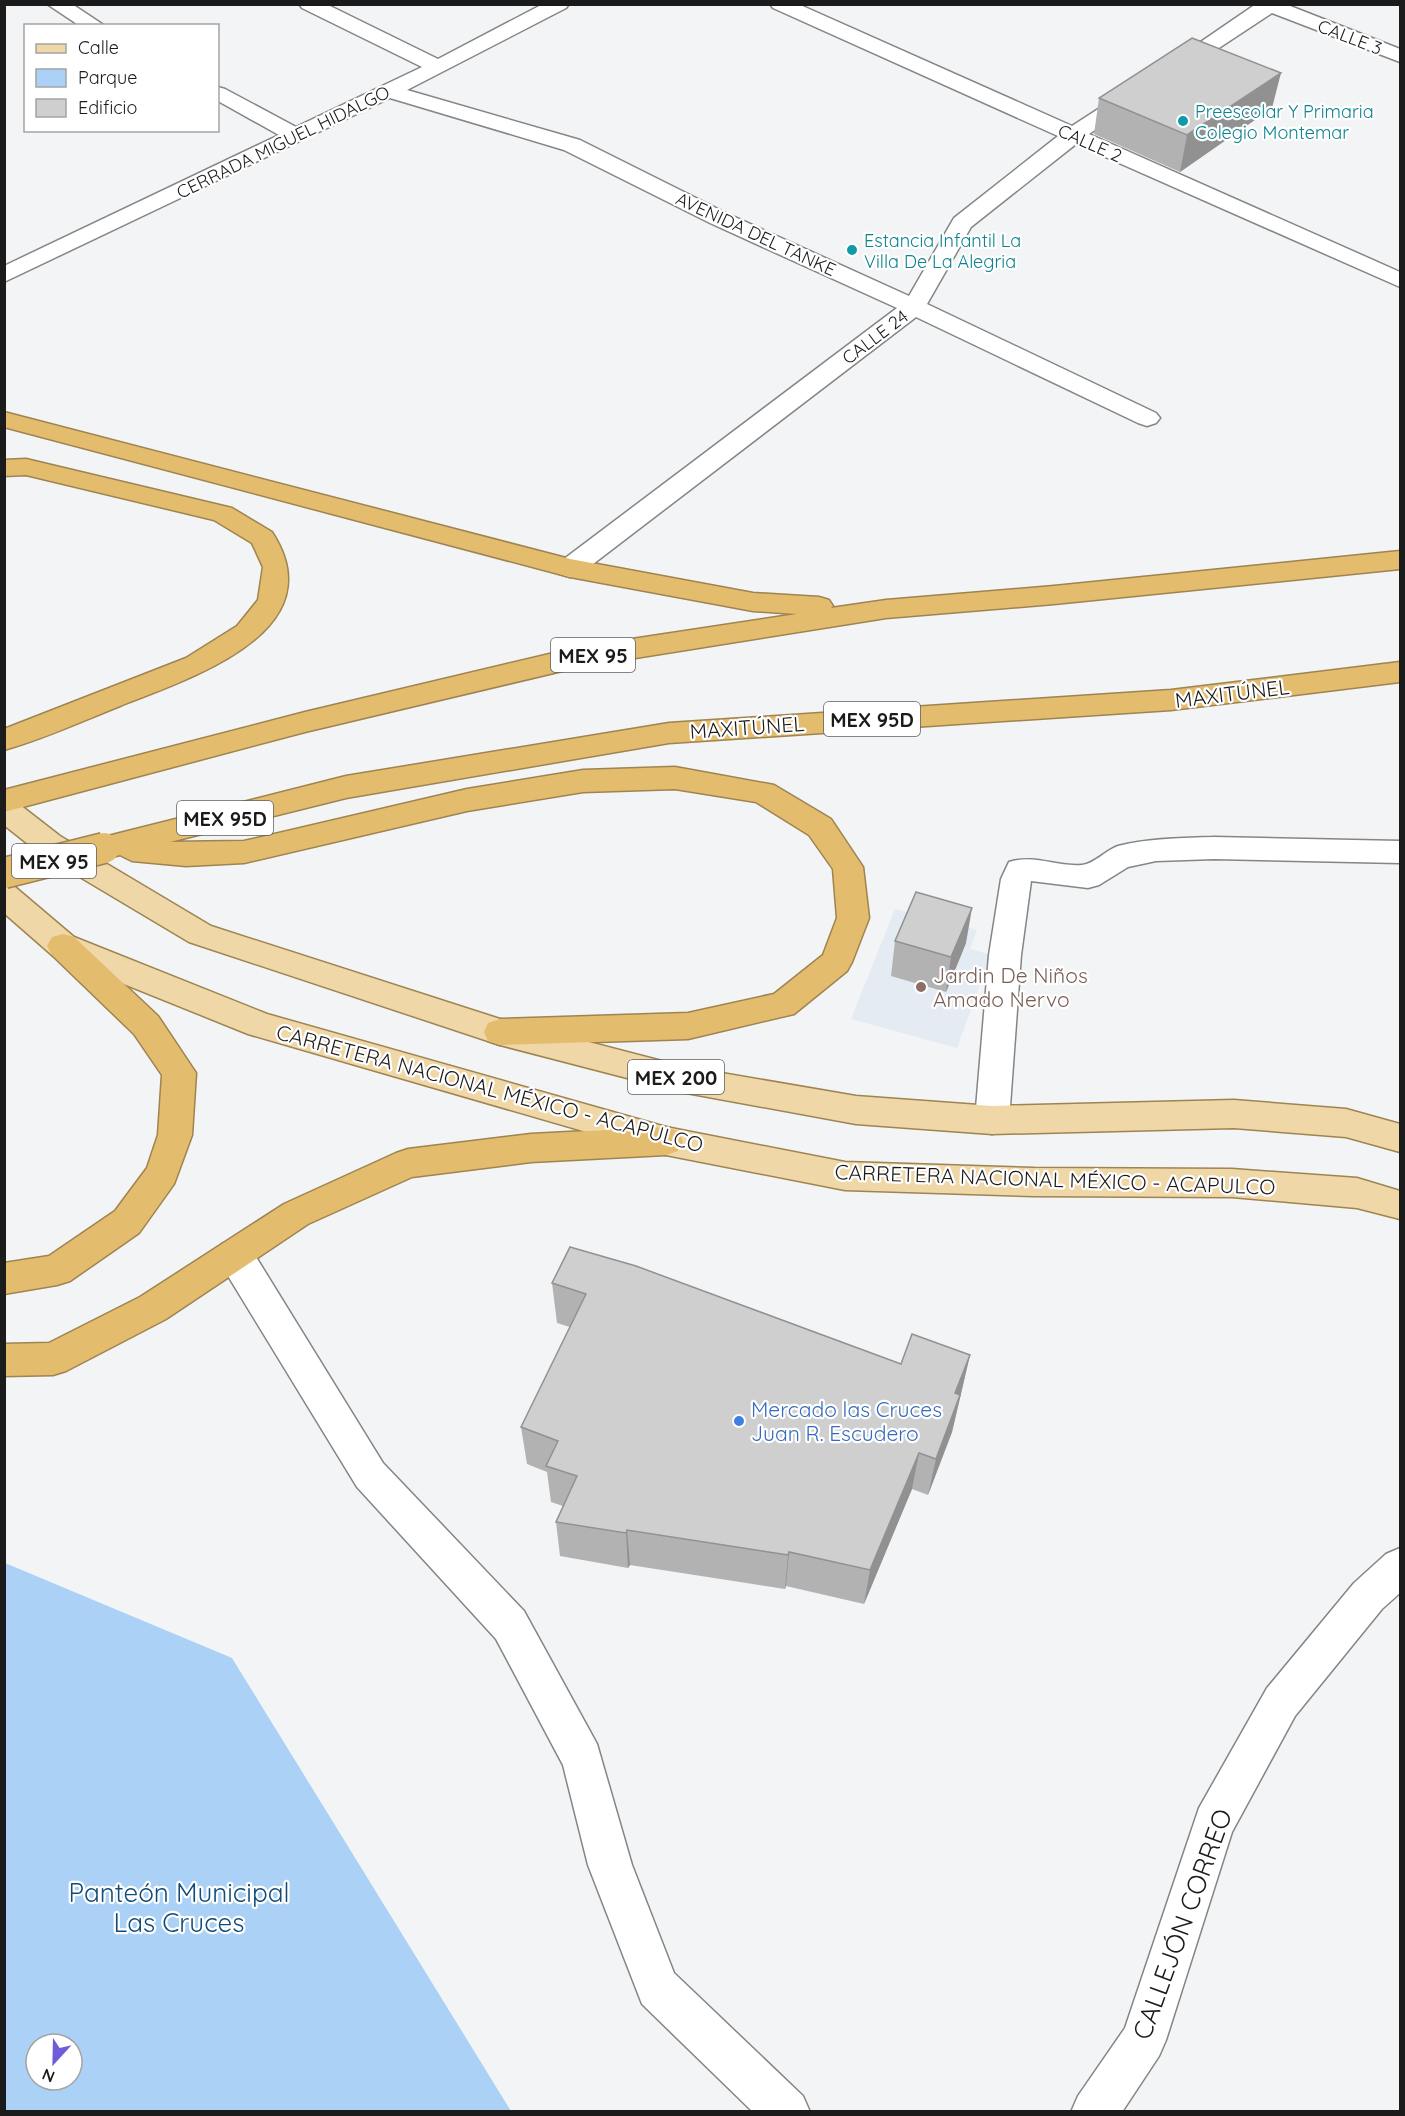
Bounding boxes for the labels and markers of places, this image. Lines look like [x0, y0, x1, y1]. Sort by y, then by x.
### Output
place label: Preescolar Y Primaria Colegio Montemar [1195, 100, 1374, 144]
marker: Preescolar Y Primaria Colegio Montemar [1176, 114, 1190, 128]
place label: Estancia Infantil La Villa De La Alegria [864, 229, 1021, 273]
marker: Estancia Infantil La Villa De La Alegria [845, 243, 859, 257]
place label: Jardin De Niños Amado Nervo [933, 962, 1088, 1012]
marker: Jardin De Niños Amado Nervo [914, 980, 928, 994]
place label: Mercado las Cruces Juan R. Escudero [751, 1396, 942, 1446]
marker: Mercado las Cruces Juan R. Escudero [732, 1414, 746, 1428]

